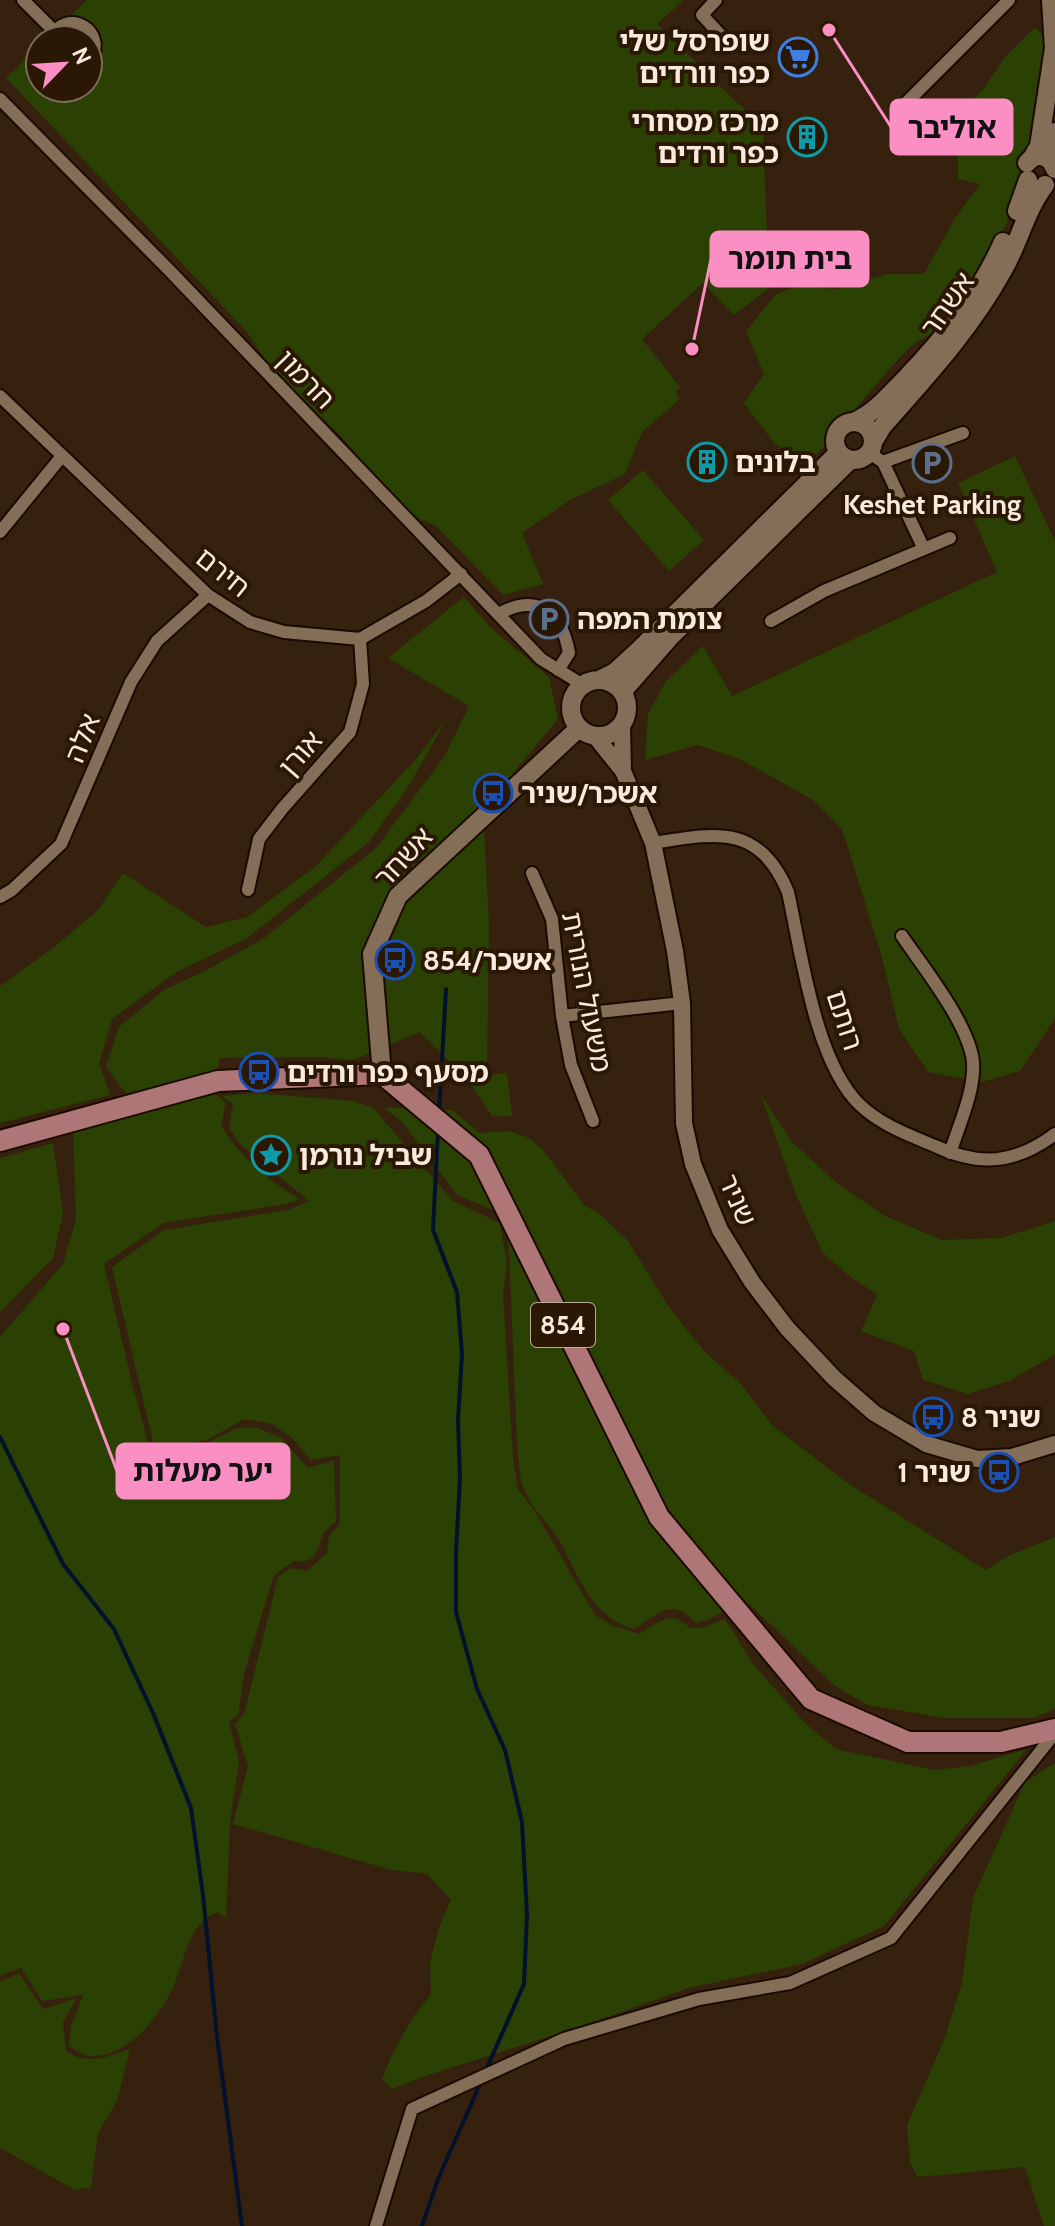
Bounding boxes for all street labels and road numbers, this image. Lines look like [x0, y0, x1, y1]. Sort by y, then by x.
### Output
street label: אשחר [913, 265, 981, 343]
street label: חרמון [270, 342, 342, 416]
street label: חירם [189, 540, 257, 604]
street label: אלה [57, 709, 107, 767]
street label: אורן [271, 723, 329, 783]
street label: אשחר [366, 820, 440, 894]
street label: משעול הנורית [555, 909, 619, 1075]
street label: רותם [819, 986, 871, 1054]
street label: שניר [712, 1169, 764, 1231]
road number: 854 [531, 1303, 595, 1347]

